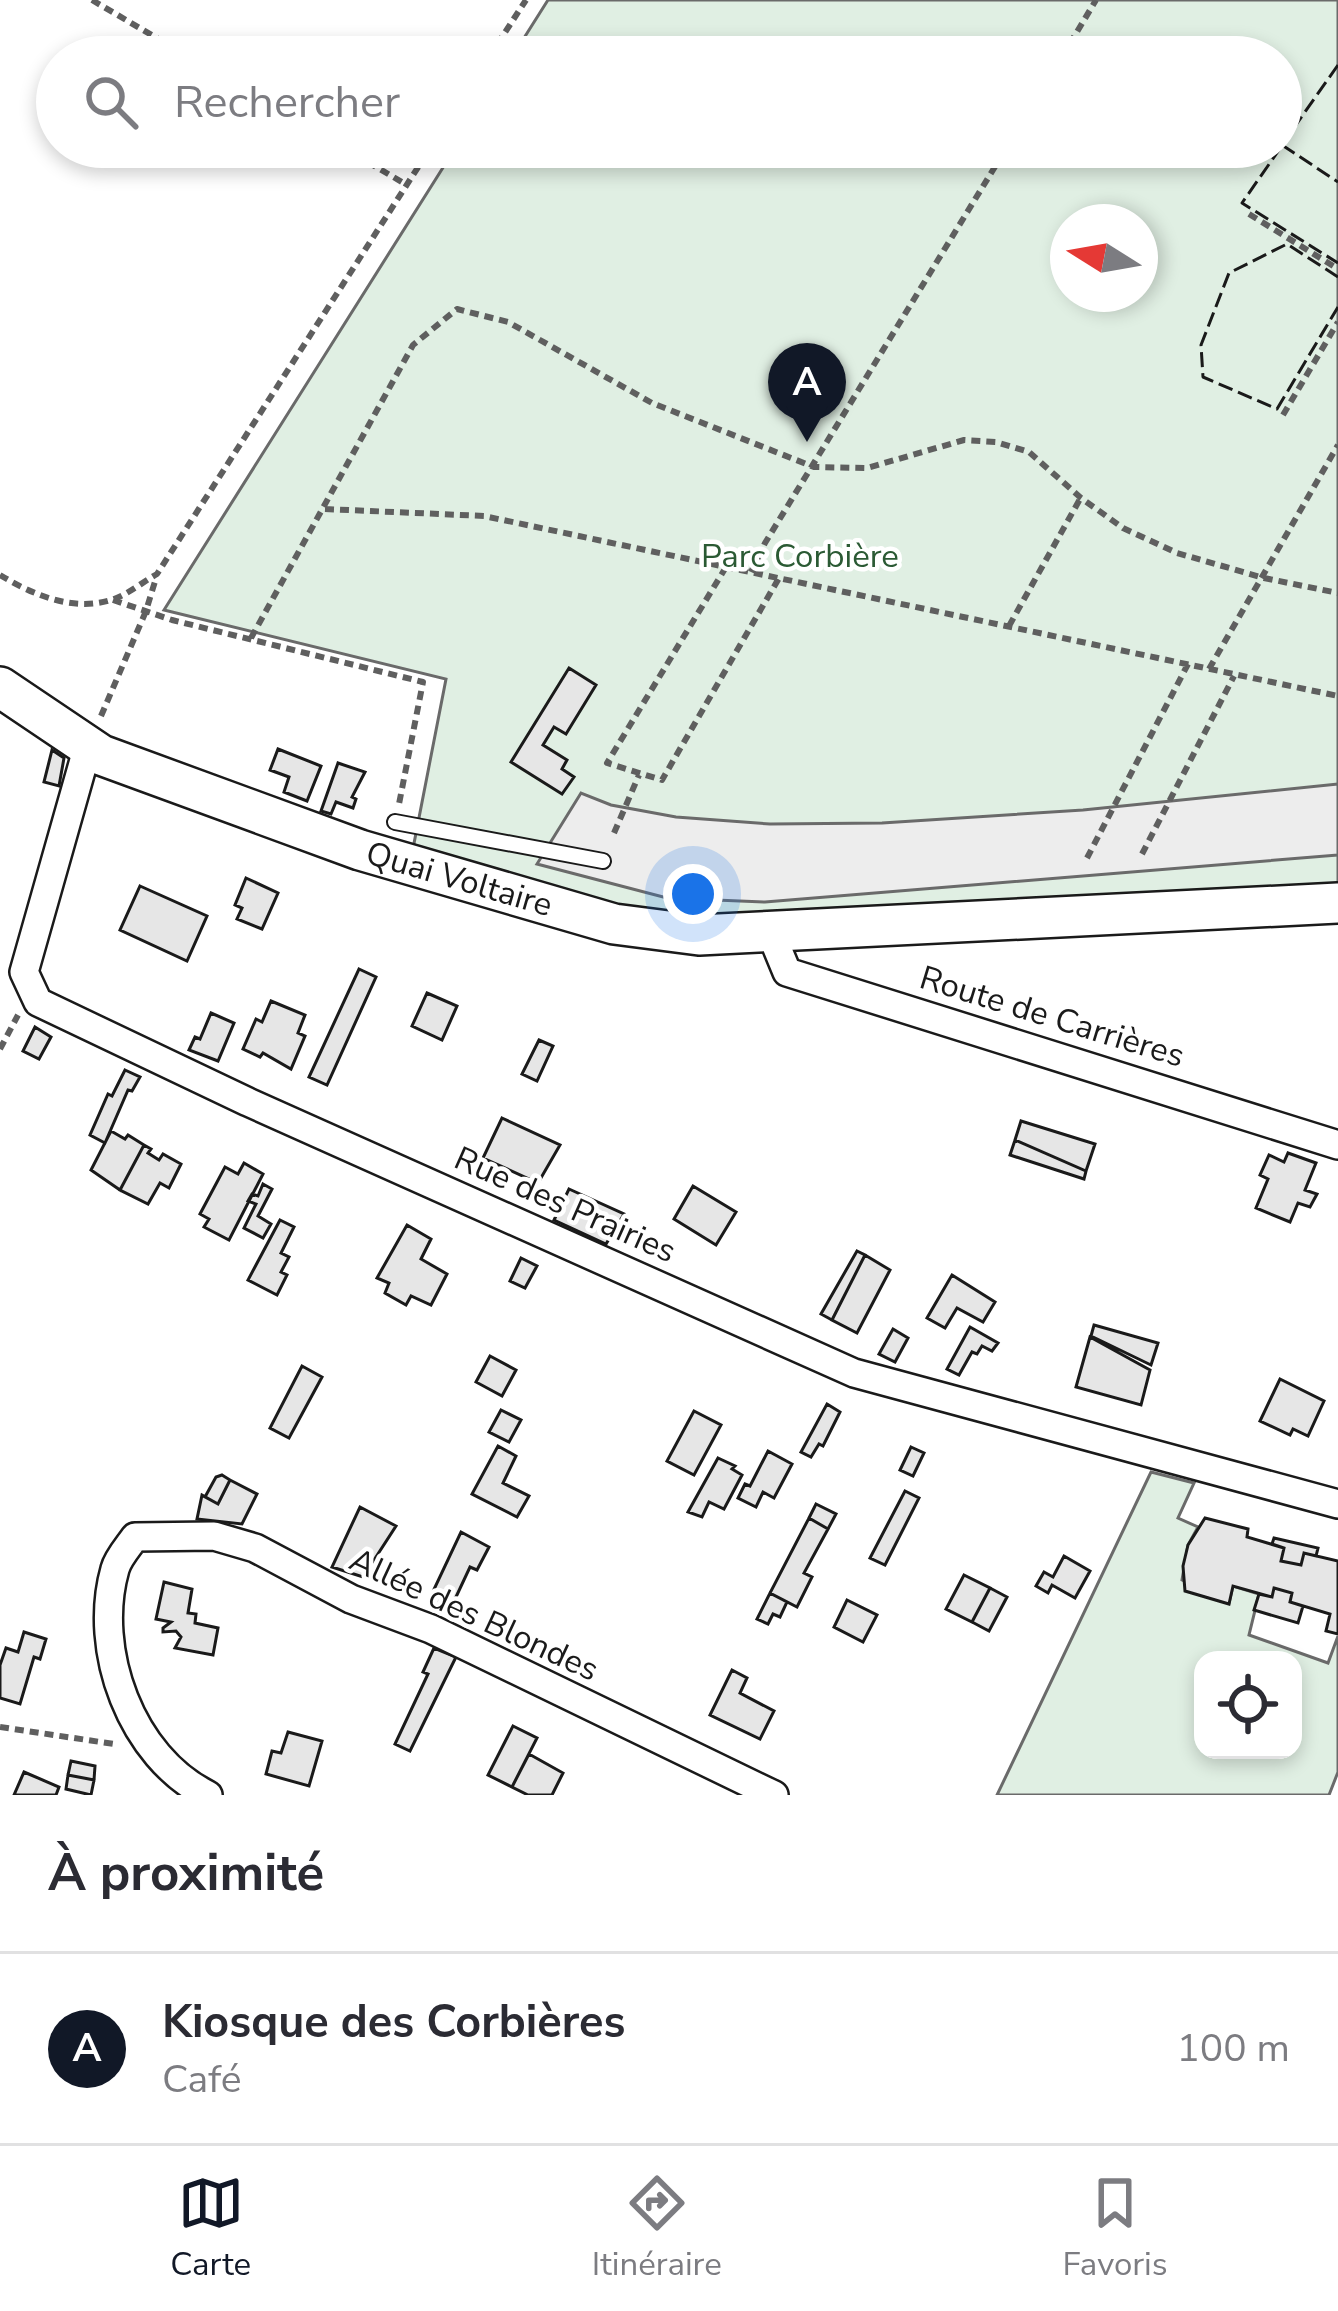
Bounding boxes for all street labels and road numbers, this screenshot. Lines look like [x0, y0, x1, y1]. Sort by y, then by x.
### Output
street label: Quai Voltaire [361, 830, 558, 927]
street label: Route de Carrières [914, 955, 1190, 1079]
street label: Rue des Prairies [447, 1136, 683, 1274]
street label: Allée des Blondes [342, 1538, 606, 1692]

